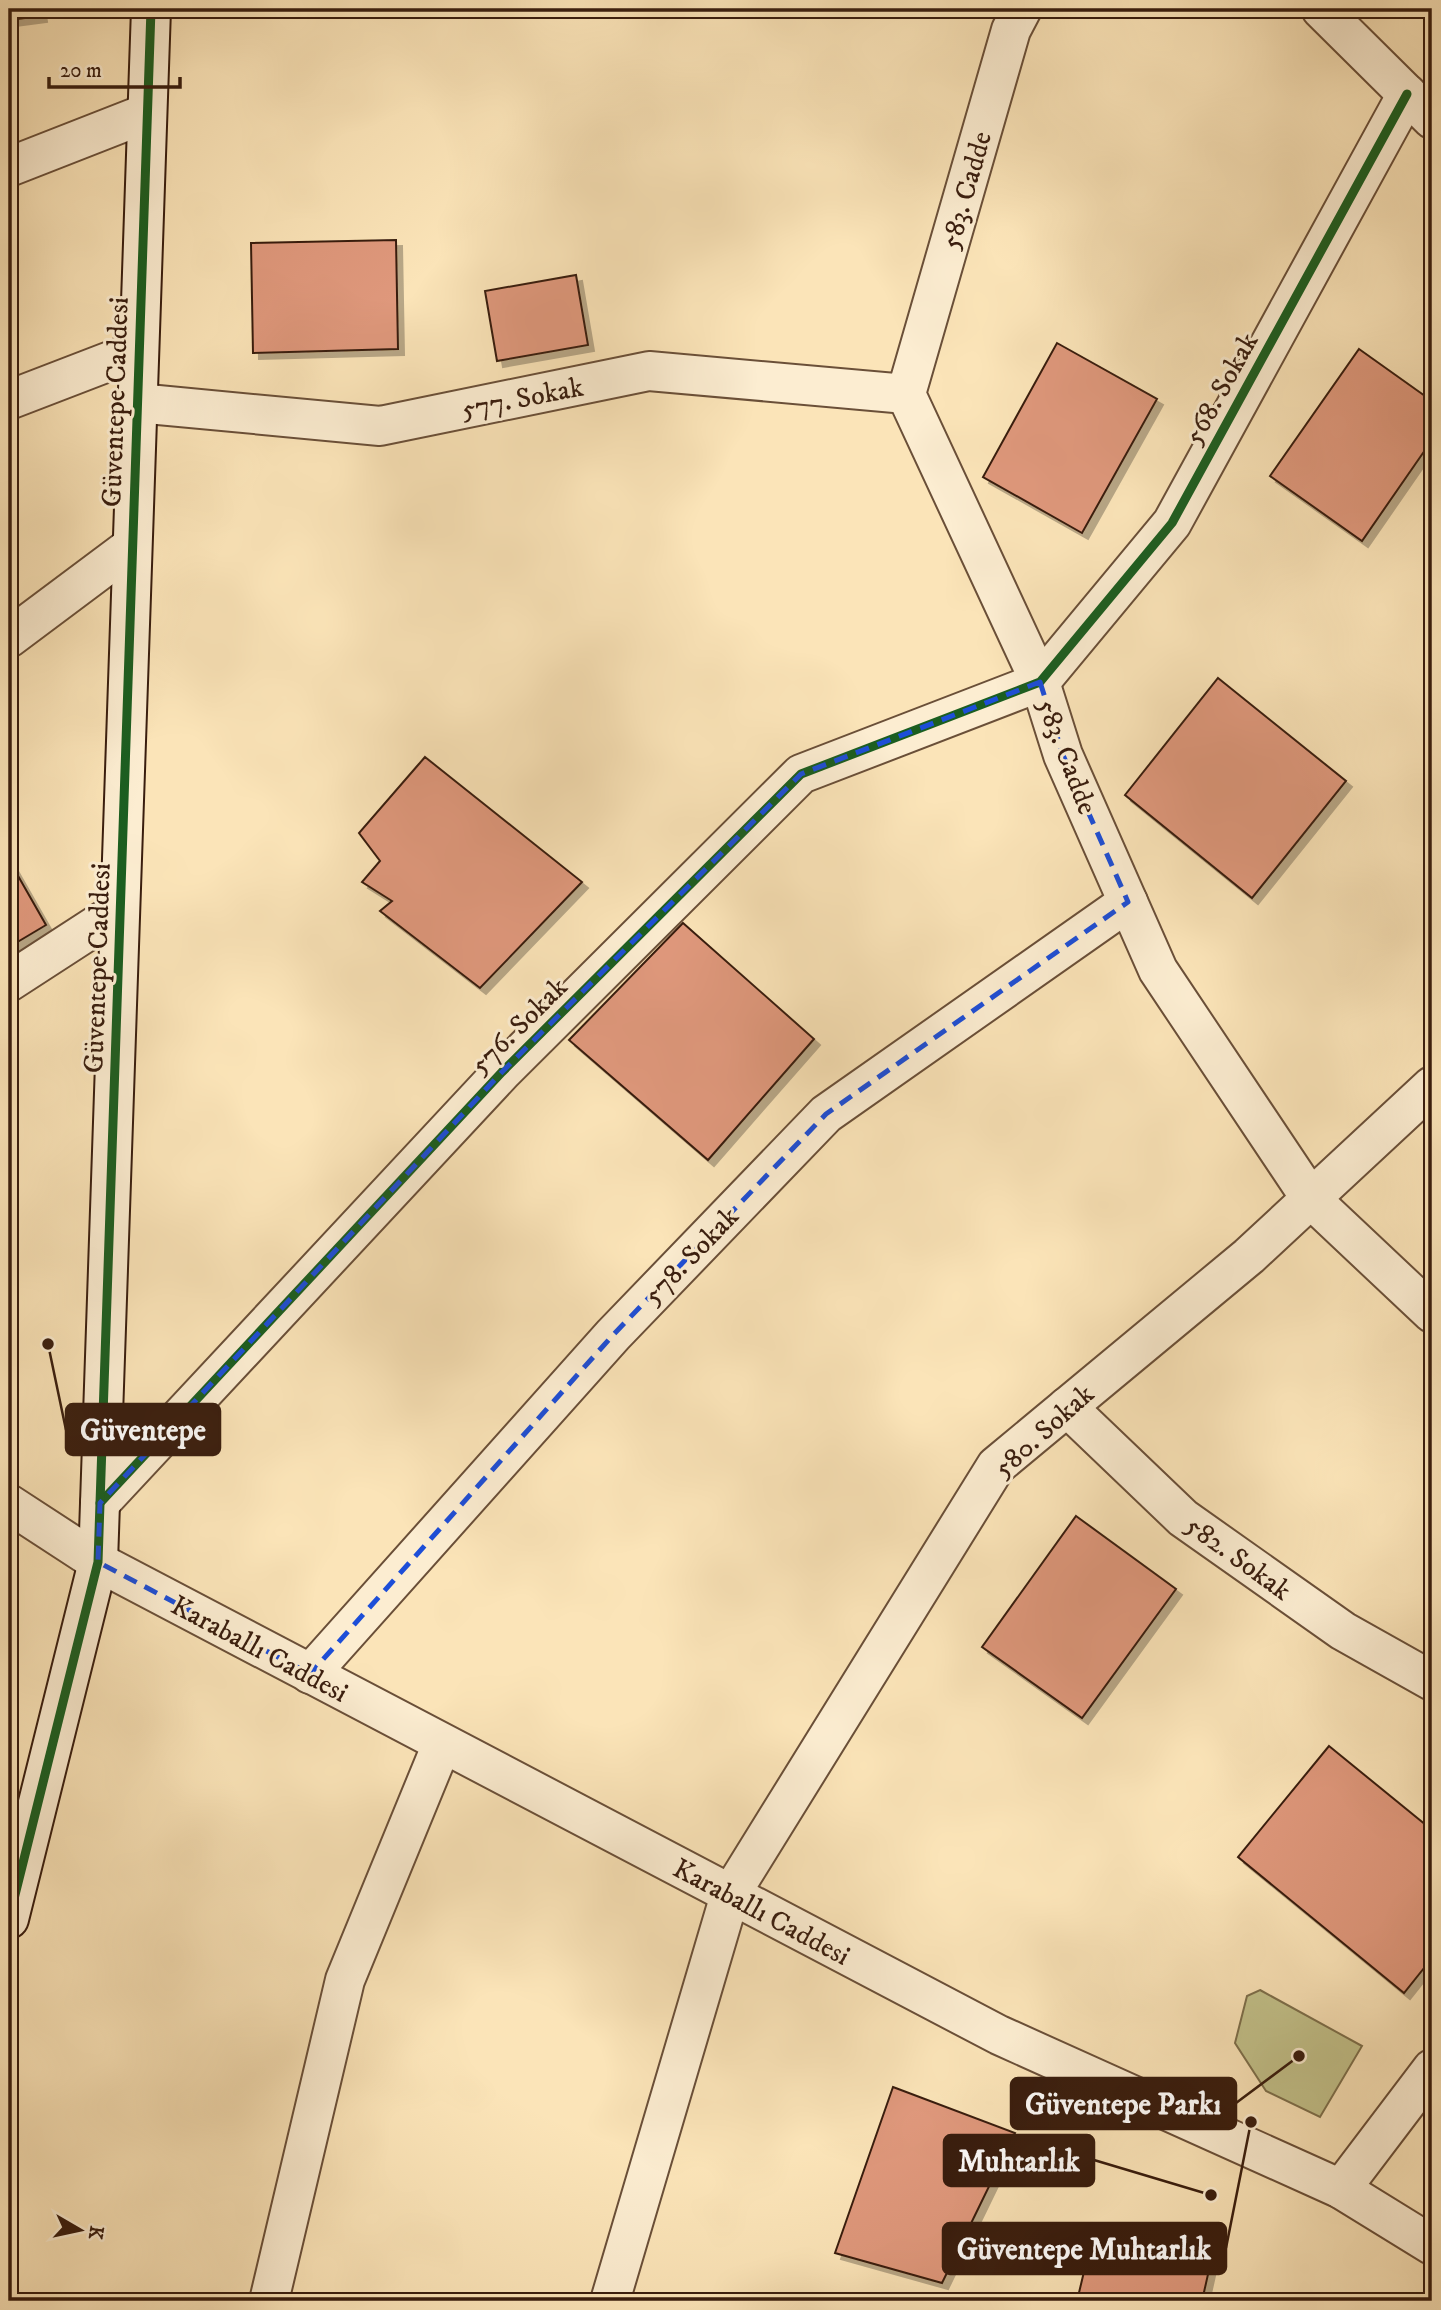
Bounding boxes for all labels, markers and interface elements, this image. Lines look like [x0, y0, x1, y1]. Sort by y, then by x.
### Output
scale bar [49, 46, 180, 90]
text: 20 m [60, 58, 102, 84]
street label: 583. Cadde [933, 127, 1000, 253]
street label: Güventepe Caddesi [94, 296, 137, 508]
street label: 568. Sokak [1176, 326, 1266, 451]
street label: 577. Sokak [458, 369, 586, 427]
street label: 583. Cadde [1029, 694, 1105, 819]
street label: Güventepe Caddesi [76, 862, 119, 1074]
street label: 576. Sokak [463, 970, 575, 1082]
street label: 578. Sokak [636, 1199, 747, 1312]
street label: 580. Sokak [986, 1377, 1102, 1485]
callout: Güventepe [66, 1404, 220, 1455]
text: Güventepe [80, 1413, 207, 1450]
street label: 582. Sokak [1178, 1508, 1298, 1608]
street label: Karaballı Caddesi [165, 1588, 354, 1711]
street label: Karaballı Caddesi [667, 1851, 856, 1974]
callout: Güventepe Parkı [1011, 2078, 1236, 2129]
text: Güventepe Parkı [1025, 2087, 1221, 2124]
callout: Muhtarlık [944, 2135, 1094, 2186]
text: Muhtarlık [958, 2144, 1081, 2181]
north arrow [46, 2194, 116, 2264]
callout: Güventepe Muhtarlık [943, 2223, 1226, 2274]
text: K [83, 2224, 108, 2241]
text: Güventepe Muhtarlık [957, 2232, 1212, 2269]

